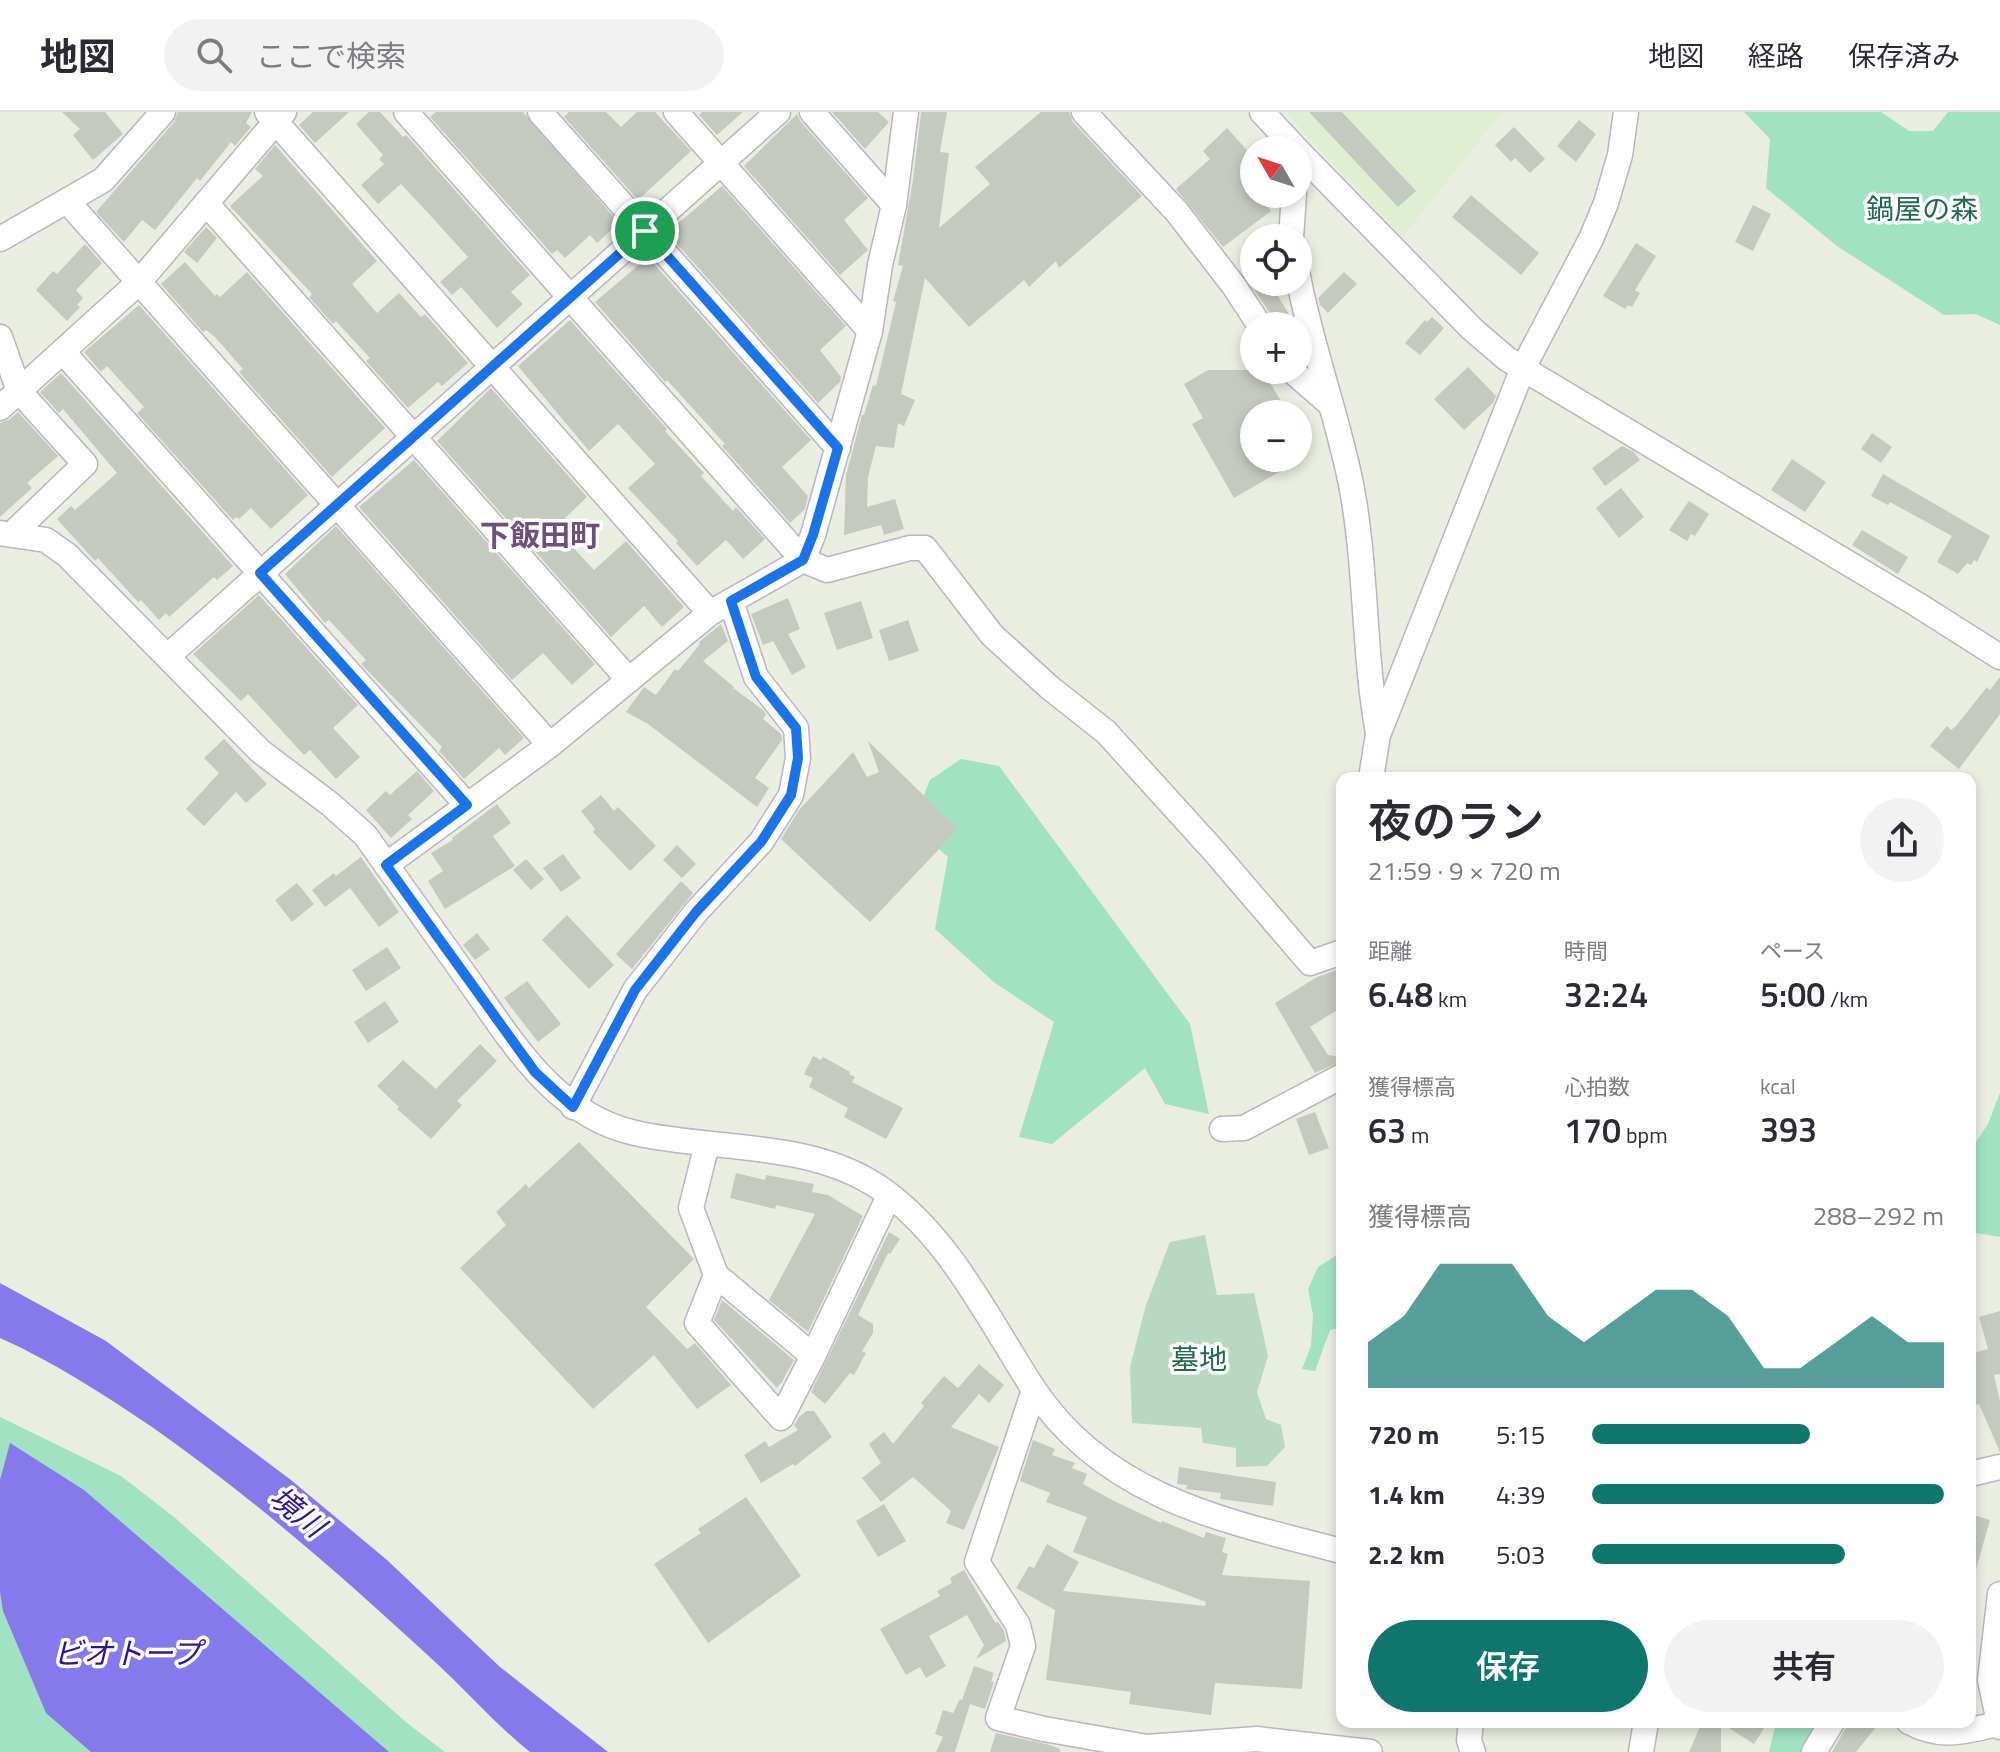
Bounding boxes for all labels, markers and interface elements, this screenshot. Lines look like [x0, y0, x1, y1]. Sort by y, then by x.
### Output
search box [164, 19, 724, 91]
text: 地図 [40, 27, 116, 85]
icon: search [192, 33, 236, 77]
text: ここで検索 [256, 33, 406, 79]
text: 地図 [1648, 34, 1704, 77]
text: 経路 [1748, 34, 1804, 77]
text: 保存済み [1848, 34, 1960, 77]
north arrow [1240, 136, 1312, 208]
map controls [1240, 136, 1312, 472]
park label: 鍋屋の森 [1866, 187, 1978, 230]
pin [611, 197, 679, 265]
icon: arrive [623, 209, 667, 253]
button: locate [1240, 224, 1312, 296]
button: + [1240, 312, 1312, 384]
button: − [1240, 400, 1312, 472]
district label: 下飯田町 [480, 512, 600, 558]
text: 夜のラン [1368, 787, 1544, 854]
button: share [1860, 798, 1944, 882]
text: 21:59 · 9 × 720 m [1368, 851, 1561, 890]
text: 距離 [1368, 934, 1412, 968]
text: 時間 [1564, 934, 1608, 968]
text: ペース [1760, 934, 1825, 968]
text: 6.48 [1368, 968, 1433, 1020]
text: 32:24 [1564, 968, 1648, 1020]
text: 5:00 [1760, 968, 1825, 1020]
text: km [1433, 982, 1467, 1016]
text: /km [1825, 982, 1868, 1016]
text: kcal [1760, 1069, 1796, 1103]
text: 獲得標高 [1368, 1070, 1456, 1104]
text: 心拍数 [1564, 1070, 1630, 1104]
text: 393 [1760, 1103, 1817, 1155]
text: 63 [1368, 1104, 1406, 1156]
text: 170 [1564, 1104, 1621, 1156]
text: m [1406, 1118, 1429, 1152]
text: bpm [1621, 1118, 1668, 1152]
text: 288–292 m [1813, 1196, 1944, 1235]
text: 獲得標高 [1368, 1197, 1472, 1236]
park label: 墓地 [1171, 1337, 1227, 1380]
text: 720 m [1368, 1415, 1439, 1454]
text: 5:15 [1496, 1415, 1545, 1454]
water label: 境川 [260, 1474, 338, 1550]
text: 1.4 km [1368, 1475, 1445, 1514]
text: 4:39 [1496, 1475, 1545, 1514]
text: 2.2 km [1368, 1535, 1445, 1574]
text: 5:03 [1496, 1535, 1545, 1574]
button: 保存 [1368, 1620, 1648, 1712]
button: 共有 [1664, 1620, 1944, 1712]
water label: ビオトープ [53, 1630, 207, 1676]

